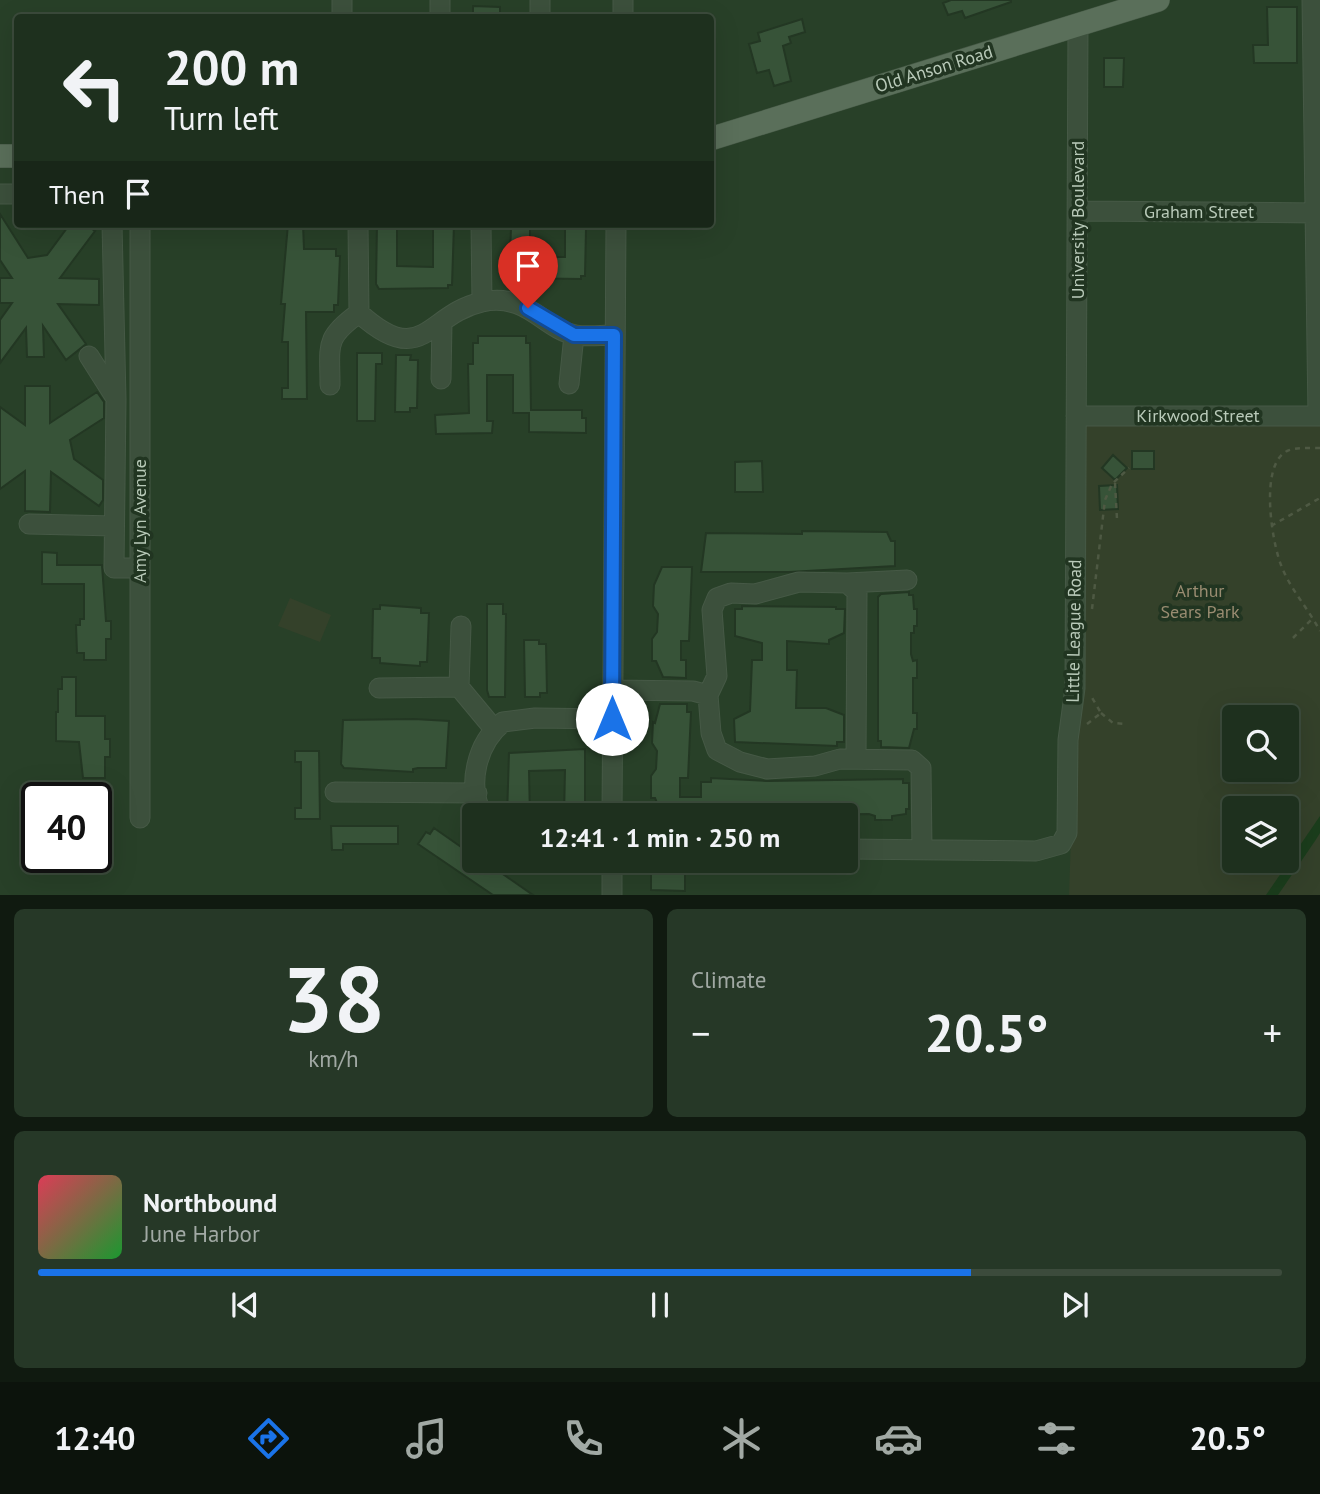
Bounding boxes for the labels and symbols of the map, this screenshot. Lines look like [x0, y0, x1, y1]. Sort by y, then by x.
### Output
street label: Old Anson Road [872, 40, 995, 97]
street label: University Boulevard [1066, 141, 1089, 299]
street label: Graham Street [1144, 200, 1254, 223]
pin [498, 236, 558, 308]
street label: Kirkwood Street [1136, 404, 1260, 427]
street label: Amy Lyn Avenue [128, 459, 151, 583]
street label: Little League Road [1061, 559, 1086, 703]
park label: Arthur Sears Park [1160, 579, 1240, 623]
position arrow [575, 682, 649, 756]
speed limit sign: 40 [21, 782, 112, 873]

